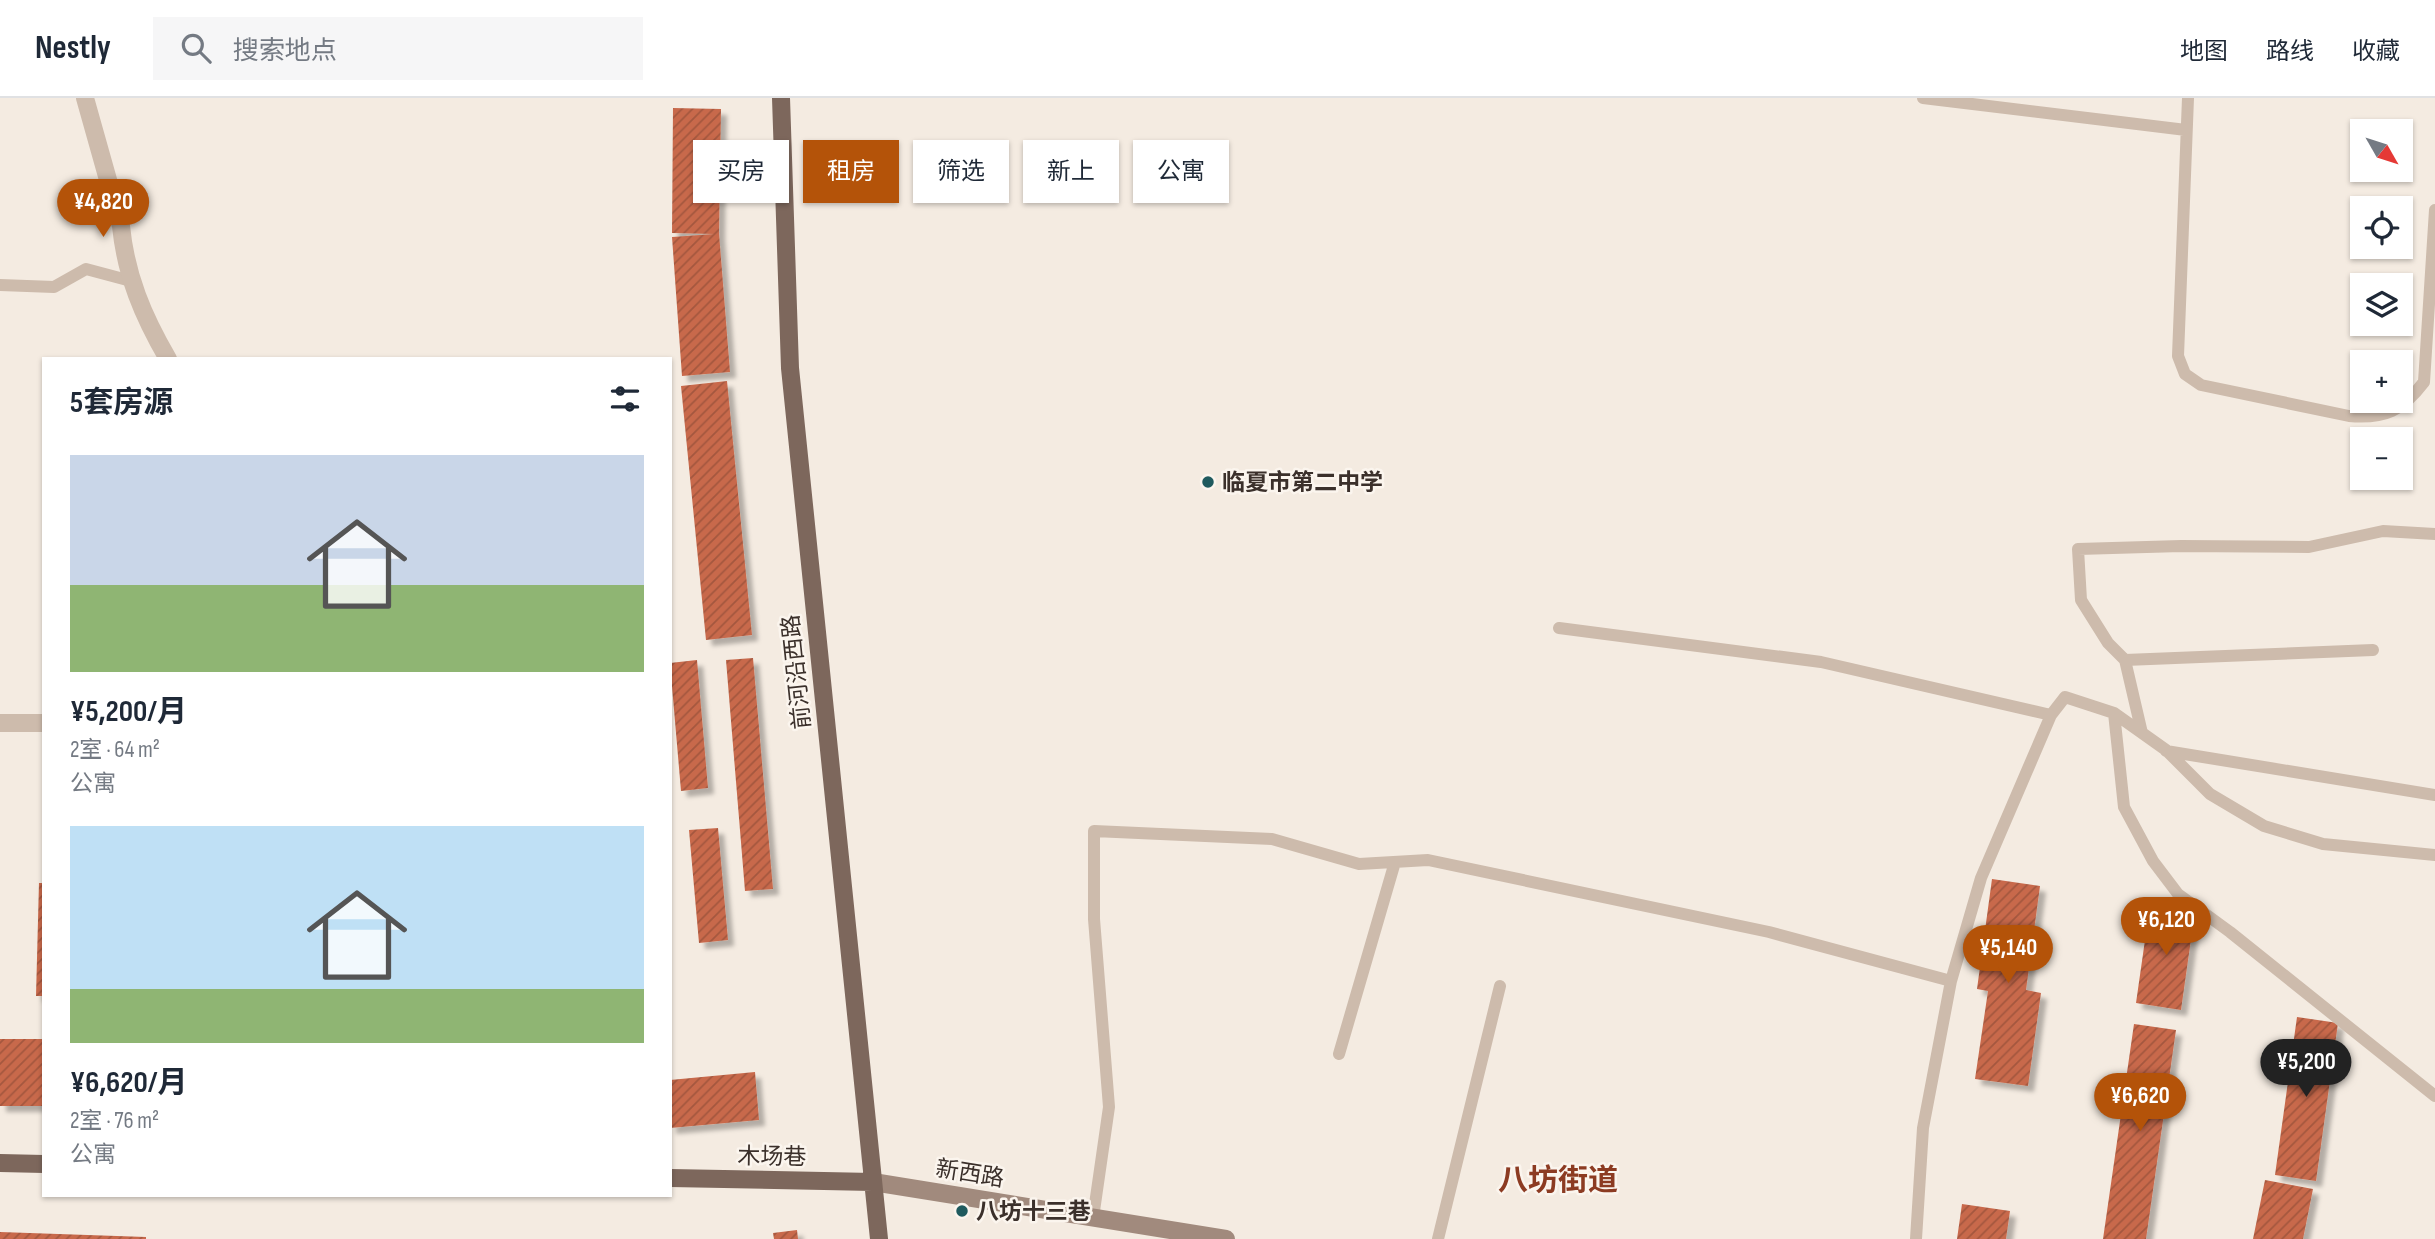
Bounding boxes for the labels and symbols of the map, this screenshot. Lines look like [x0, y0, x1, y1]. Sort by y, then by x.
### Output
north arrow [2350, 119, 2413, 182]
pin: ¥4,820 [46, 180, 160, 239]
place label: 临夏市第二中学 [1222, 469, 1383, 497]
marker: 临夏市第二中学 [1200, 474, 1216, 490]
street label: 前河沿西路 [777, 613, 817, 731]
pin: ¥6,120 [2109, 898, 2223, 957]
pin: ¥5,140 [1951, 926, 2065, 985]
pin: ¥5,200 [2249, 1040, 2363, 1099]
pin: ¥6,620 [2083, 1074, 2197, 1133]
street label: 木场巷 [737, 1142, 807, 1172]
street label: 新西路 [934, 1155, 1006, 1193]
district label: 八坊街道 [1498, 1163, 1618, 1199]
place label: 八坊十三巷 [976, 1198, 1091, 1226]
marker: 八坊十三巷 [954, 1203, 970, 1219]

